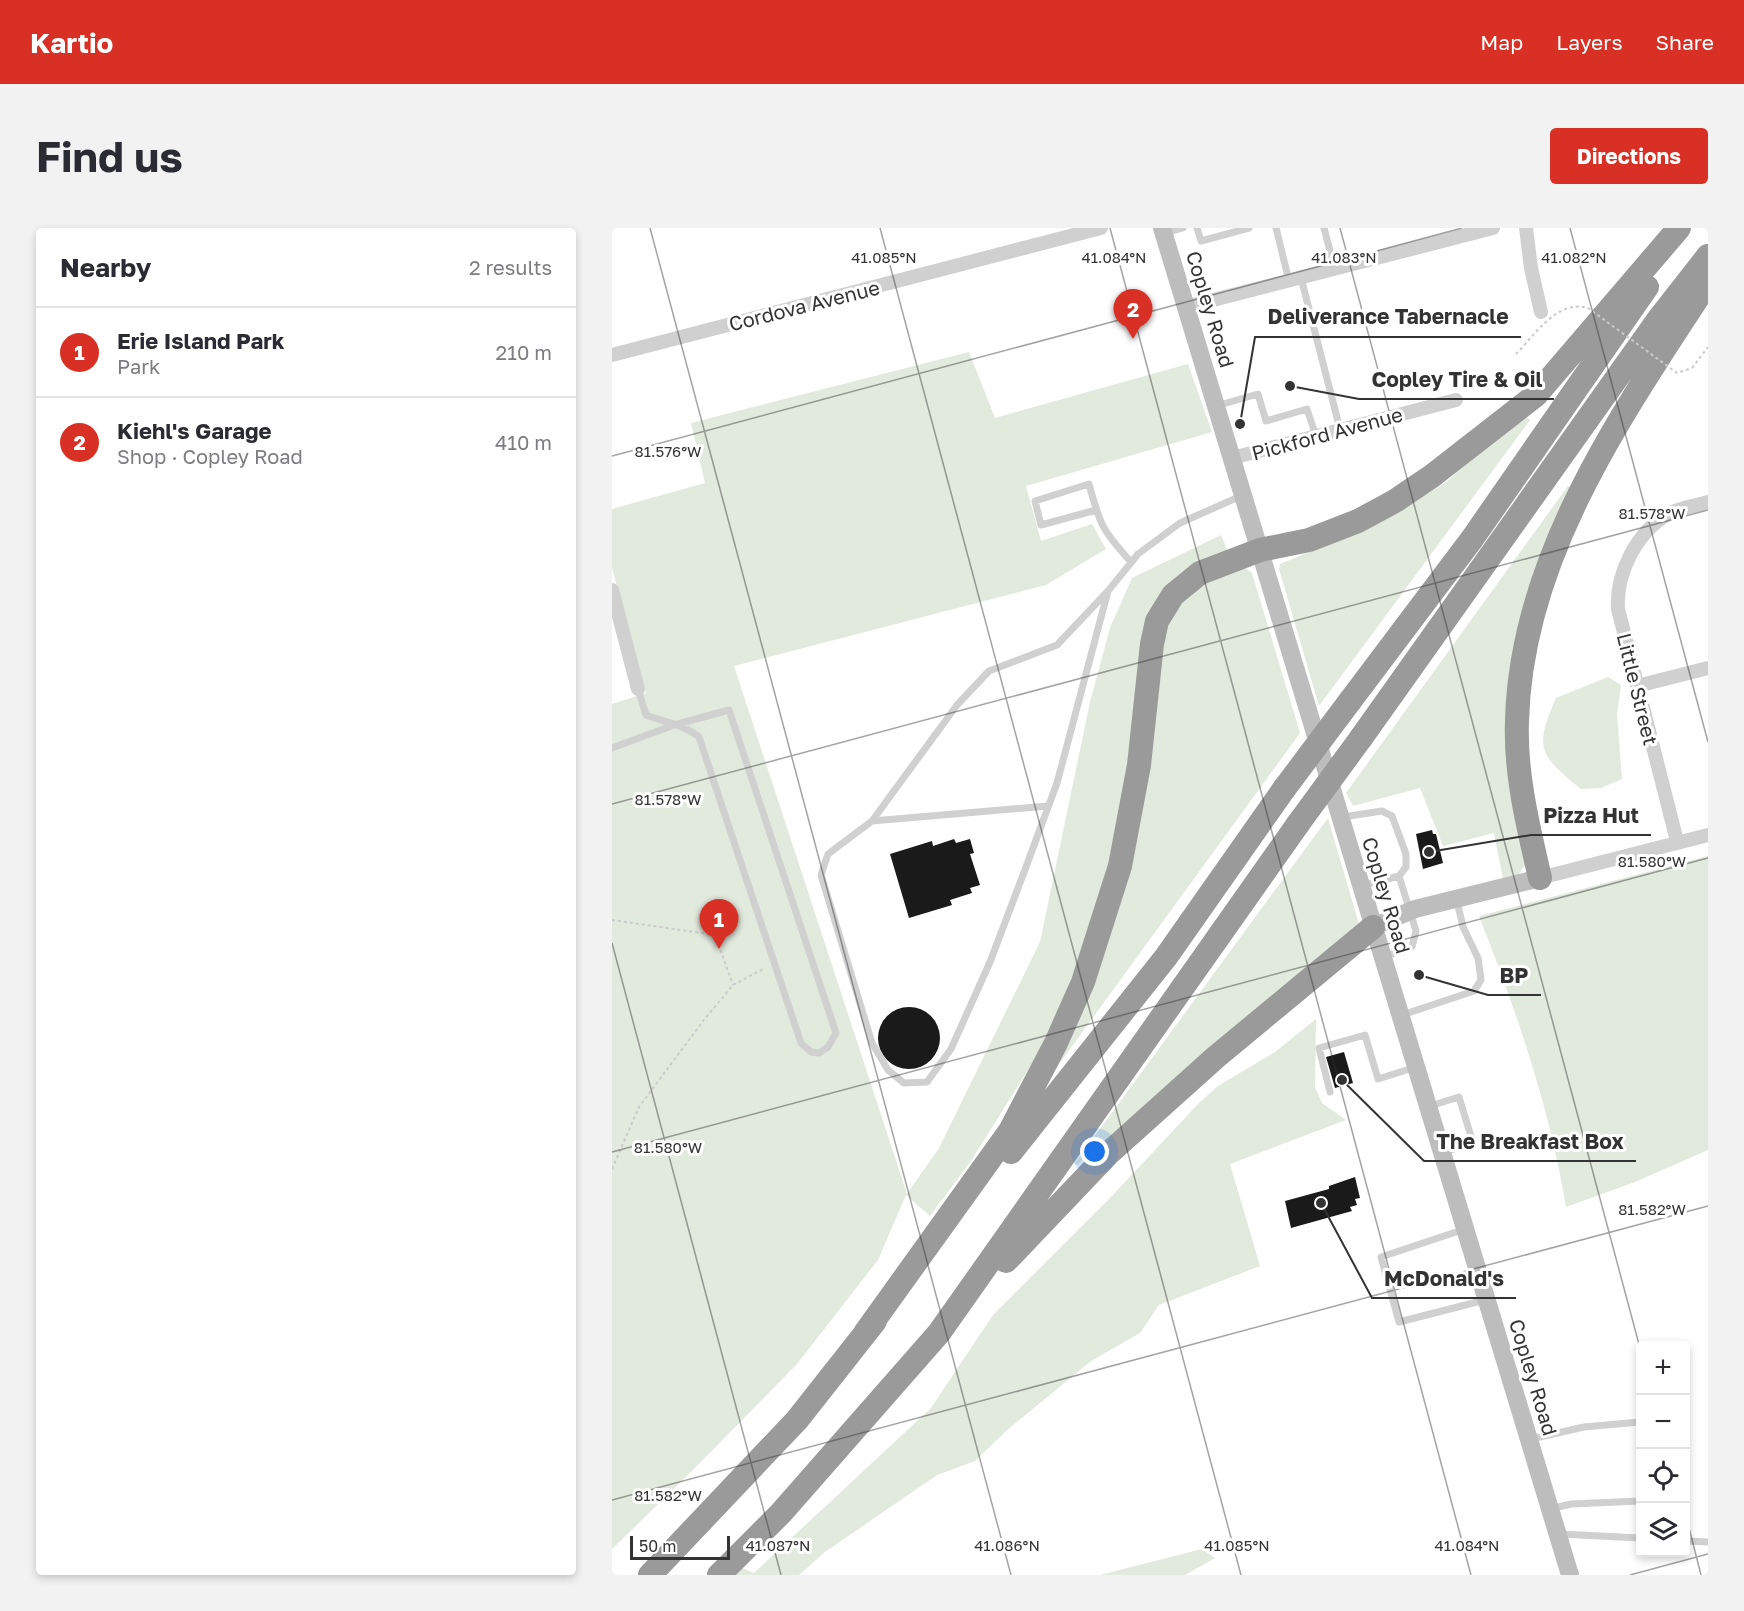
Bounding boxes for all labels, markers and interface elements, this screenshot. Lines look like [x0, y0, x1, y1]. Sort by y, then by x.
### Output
text: Kartio [30, 26, 113, 59]
text: Map [1480, 29, 1523, 55]
text: Layers [1556, 29, 1623, 55]
text: Share [1656, 29, 1714, 55]
button: Directions [1550, 128, 1708, 184]
text: Find us [36, 131, 183, 181]
text: 41.085°N [851, 248, 917, 266]
text: 41.084°N [1081, 248, 1147, 266]
street label: Copley Road [1182, 248, 1240, 370]
text: 41.083°N [1311, 248, 1377, 266]
text: 41.082°N [1541, 248, 1607, 266]
text: Nearby [60, 252, 151, 283]
text: 2 results [469, 255, 552, 279]
street label: Cordova Avenue [726, 275, 882, 335]
pin: 2 [1114, 290, 1152, 339]
callout: Deliverance Tabernacle [1255, 298, 1521, 337]
text: Deliverance Tabernacle [1267, 303, 1509, 329]
text: Erie Island Park [117, 327, 285, 354]
text: 1 [74, 340, 85, 364]
text: 210 m [496, 340, 552, 364]
text: Park [117, 354, 160, 378]
callout: Copley Tire & Oil [1359, 360, 1554, 399]
text: Copley Tire & Oil [1371, 366, 1543, 392]
street label: Pickford Avenue [1249, 401, 1405, 465]
text: Kiehl's Garage [117, 417, 271, 444]
text: 2 [73, 430, 86, 454]
text: 410 m [495, 430, 552, 454]
text: 81.576°W [635, 442, 701, 460]
text: Shop · Copley Road [117, 444, 303, 468]
text: 81.578°W [1619, 504, 1685, 522]
street label: Little Street [1612, 631, 1664, 747]
text: 81.578°W [635, 790, 701, 808]
callout: Pizza Hut [1531, 796, 1651, 835]
text: Pizza Hut [1543, 802, 1639, 828]
street label: Copley Road [1358, 834, 1416, 956]
text: 81.580°W [1618, 852, 1686, 870]
pin: 1 [700, 900, 738, 949]
callout: BP [1488, 956, 1541, 995]
text: BP [1500, 962, 1528, 988]
callout: The Breakfast Box [1424, 1122, 1636, 1161]
text: The Breakfast Box [1436, 1128, 1624, 1154]
your location [1080, 1137, 1109, 1166]
text: 81.580°W [634, 1138, 702, 1156]
text: 81.582°W [1618, 1200, 1686, 1218]
callout: McDonald's [1372, 1259, 1516, 1298]
text: McDonald's [1384, 1265, 1504, 1291]
street label: Copley Road [1505, 1316, 1563, 1438]
map controls [1636, 1341, 1690, 1557]
button: + [1636, 1341, 1690, 1395]
button: − [1636, 1395, 1690, 1449]
button: locate [1636, 1449, 1690, 1503]
text: 81.582°W [634, 1486, 702, 1504]
button: layers [1636, 1503, 1690, 1557]
scale bar [630, 1533, 730, 1560]
text: 50 m [639, 1536, 676, 1556]
text: 41.087°N [746, 1536, 810, 1554]
text: 41.086°N [974, 1536, 1040, 1554]
text: 41.085°N [1204, 1536, 1270, 1554]
text: 41.084°N [1434, 1536, 1500, 1554]

